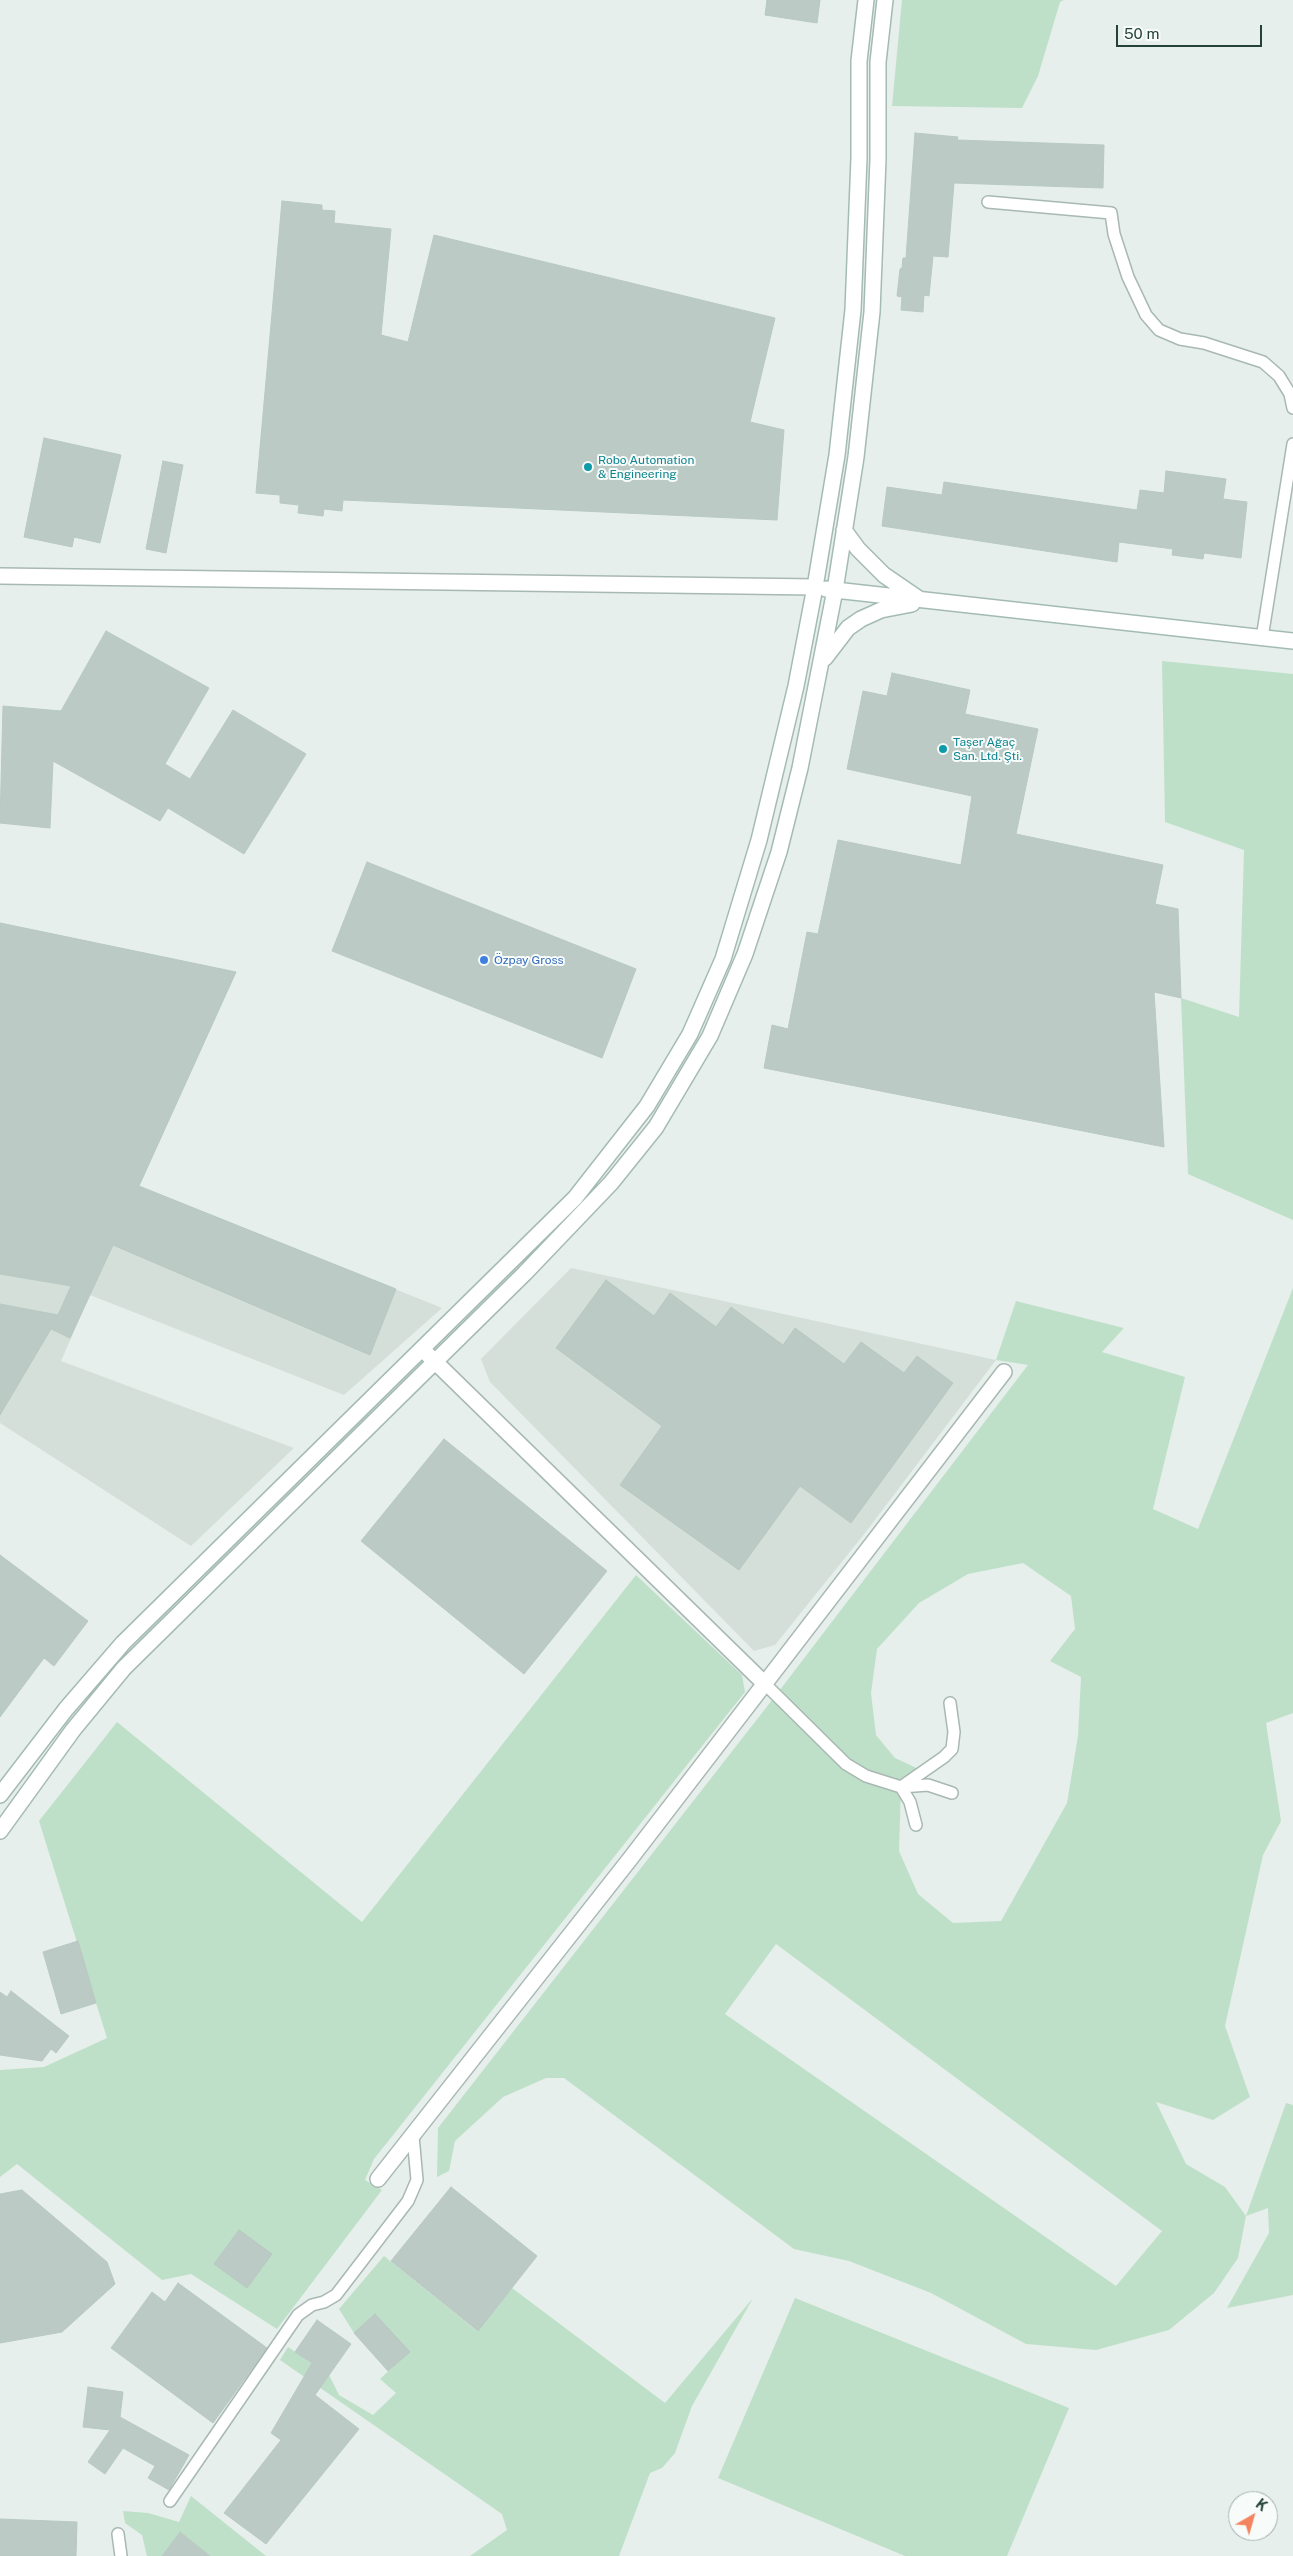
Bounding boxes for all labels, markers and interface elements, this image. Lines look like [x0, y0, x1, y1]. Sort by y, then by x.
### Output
scale bar [1118, 15, 1264, 47]
text: 50 m [1124, 25, 1159, 42]
place label: Robo Automation & Engineering [598, 453, 694, 481]
marker: Robo Automation & Engineering [582, 461, 594, 473]
place label: Taşer Ağaç San. Ltd. Şti. [953, 735, 1022, 763]
marker: Taşer Ağaç San. Ltd. Şti. [937, 743, 949, 755]
place label: Özpay Gross [494, 953, 564, 967]
marker: Özpay Gross [478, 954, 490, 966]
north arrow [1228, 2491, 1278, 2541]
text: K [1253, 2496, 1270, 2514]

